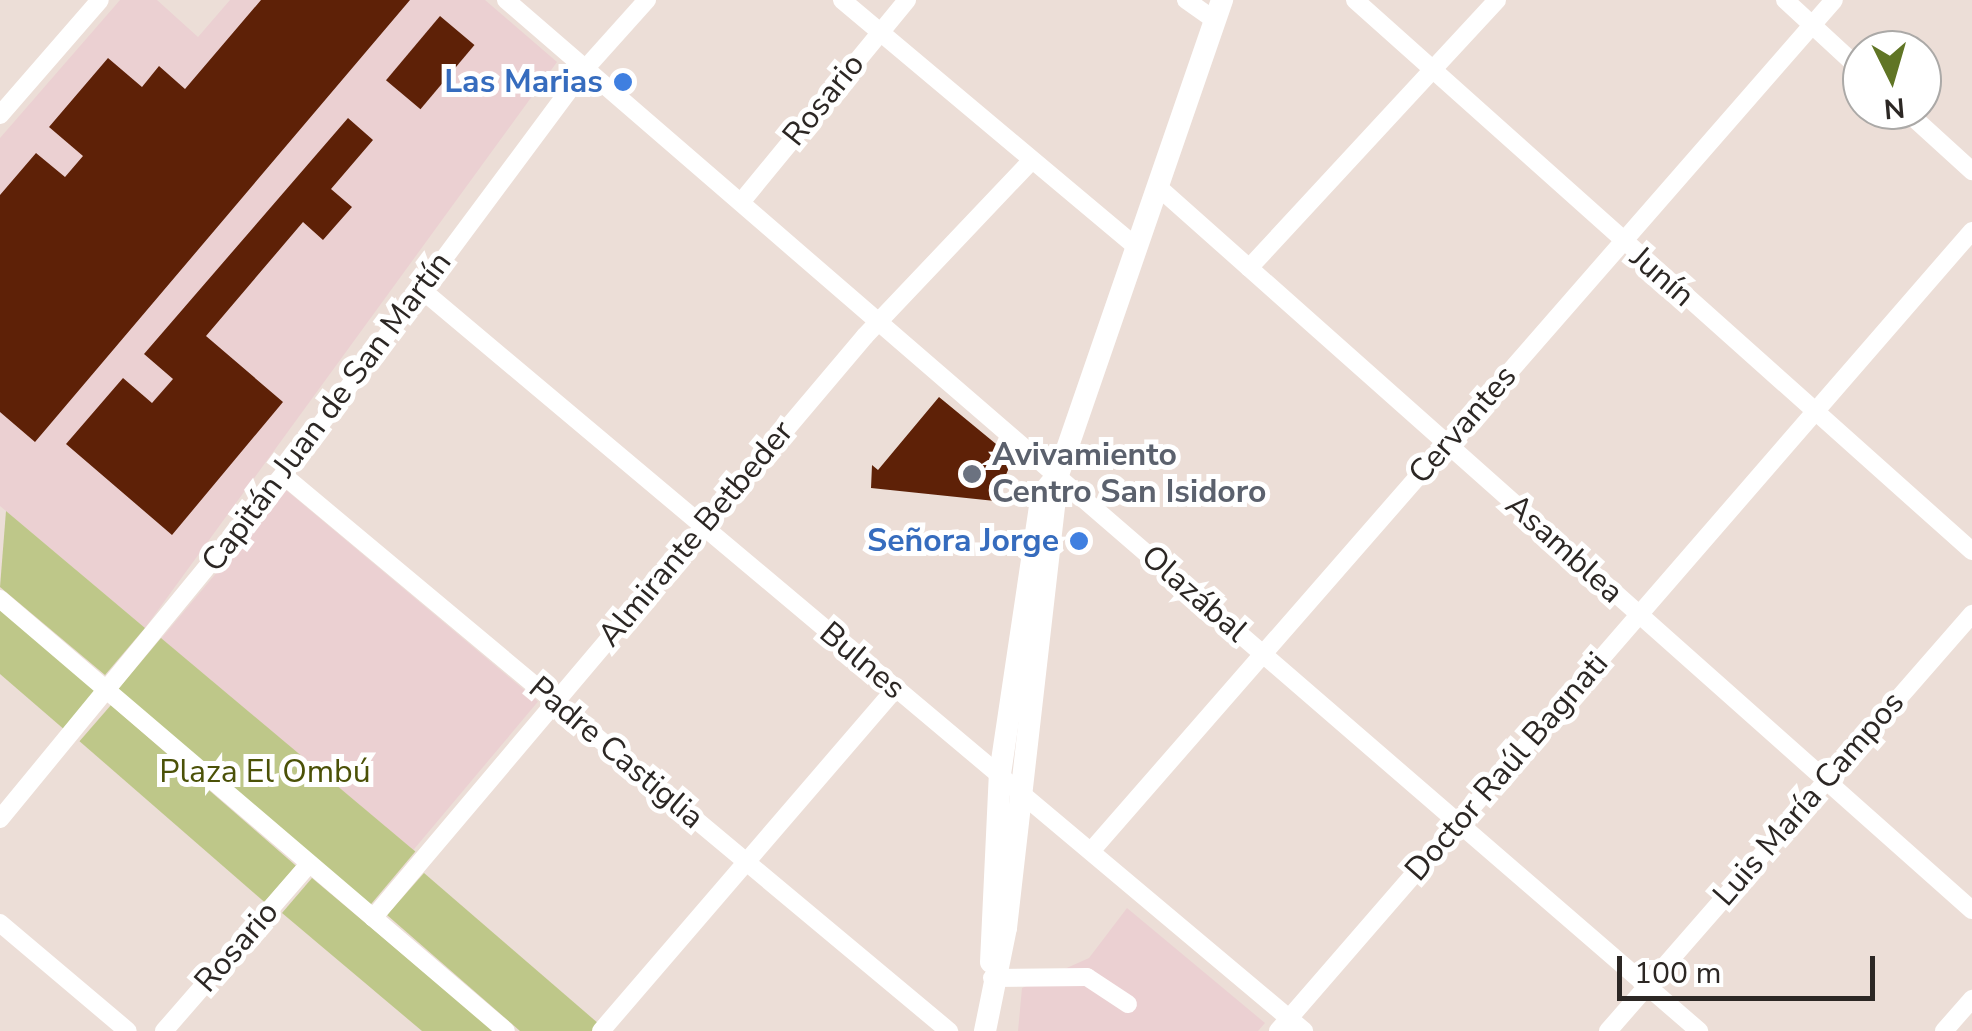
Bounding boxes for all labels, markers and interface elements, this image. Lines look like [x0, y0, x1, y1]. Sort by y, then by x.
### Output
north arrow [1842, 30, 1942, 130]
street label: Rosario [775, 46, 873, 154]
place label: Las Marias [444, 63, 603, 101]
marker: Las Marias [612, 71, 634, 93]
text: N [1882, 88, 1907, 128]
street label: Junín [1622, 239, 1702, 315]
street label: Capitán Juan de San Martín [194, 244, 460, 580]
street label: Cervantes [1401, 358, 1525, 492]
street label: Almirante Betbeder [590, 413, 802, 655]
place label: Avivamiento Centro San Isidoro [992, 437, 1266, 512]
marker: Avivamiento Centro San Isidoro [961, 463, 983, 485]
street label: Asamblea [1497, 486, 1631, 612]
place label: Señora Jorge [867, 522, 1059, 560]
marker: Señora Jorge [1068, 530, 1090, 552]
street label: Olazábal [1133, 538, 1255, 650]
street label: Bulnes [811, 614, 913, 708]
street label: Doctor Raúl Bagnati [1397, 645, 1617, 889]
street label: Padre Castiglia [521, 669, 711, 837]
street label: Luis María Campos [1705, 684, 1913, 914]
park label: Plaza El Ombú [159, 753, 371, 791]
street label: Rosario [187, 894, 287, 1000]
scale bar [1622, 936, 1880, 998]
text: 100 m [1634, 953, 1721, 994]

